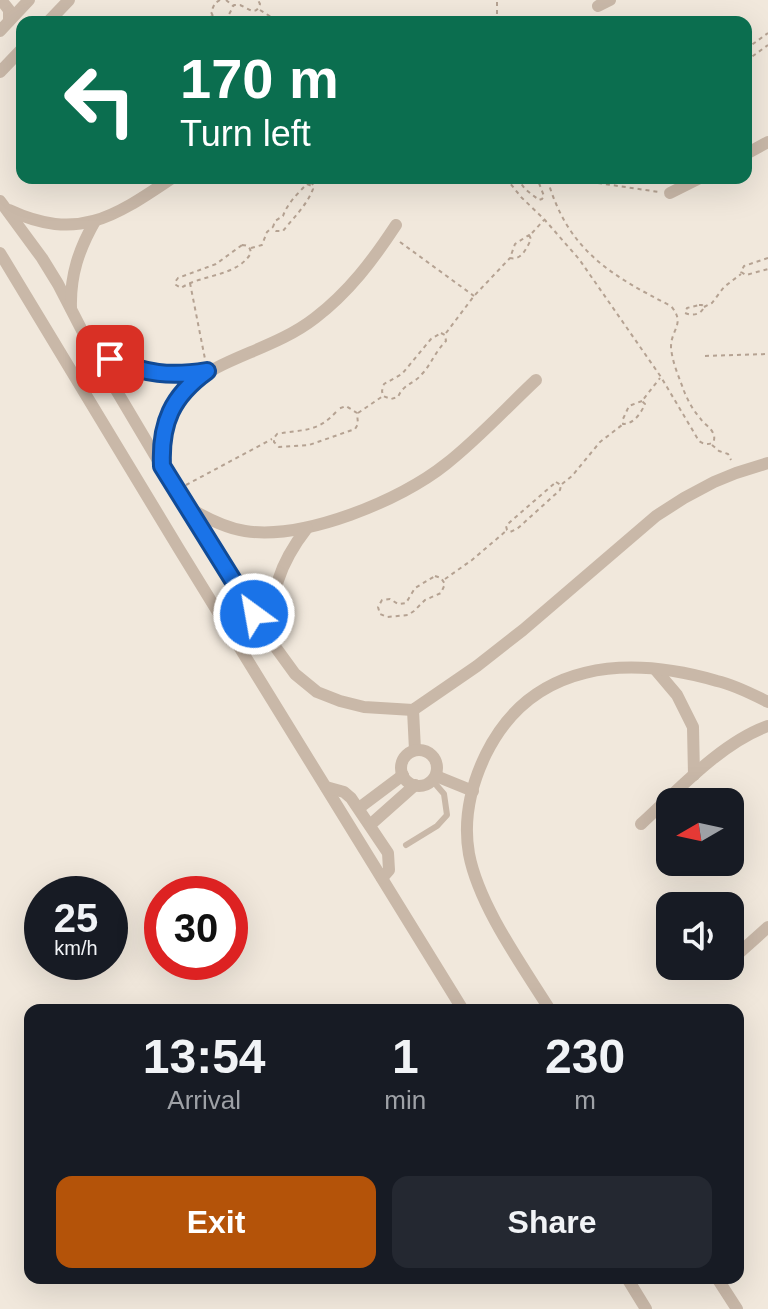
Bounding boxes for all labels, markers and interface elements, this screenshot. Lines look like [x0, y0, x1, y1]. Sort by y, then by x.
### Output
text: 170 m [180, 47, 339, 110]
icon: left [48, 48, 152, 152]
text: Turn left [180, 113, 311, 154]
pin [76, 325, 144, 393]
icon: arrive [88, 337, 132, 381]
position arrow [212, 572, 296, 656]
north arrow [656, 788, 744, 876]
map controls [656, 788, 744, 980]
speed limit sign: 30 [144, 876, 248, 980]
button: sound [656, 892, 744, 980]
text: 25 [54, 896, 98, 940]
text: km/h [54, 937, 98, 959]
text: 13:54 [143, 1030, 266, 1083]
text: 1 [392, 1030, 419, 1083]
text: 230 [545, 1030, 625, 1083]
text: Arrival [167, 1085, 241, 1115]
text: min [384, 1085, 426, 1115]
text: m [574, 1085, 596, 1115]
button: Exit [56, 1176, 376, 1268]
button: Share [392, 1176, 712, 1268]

